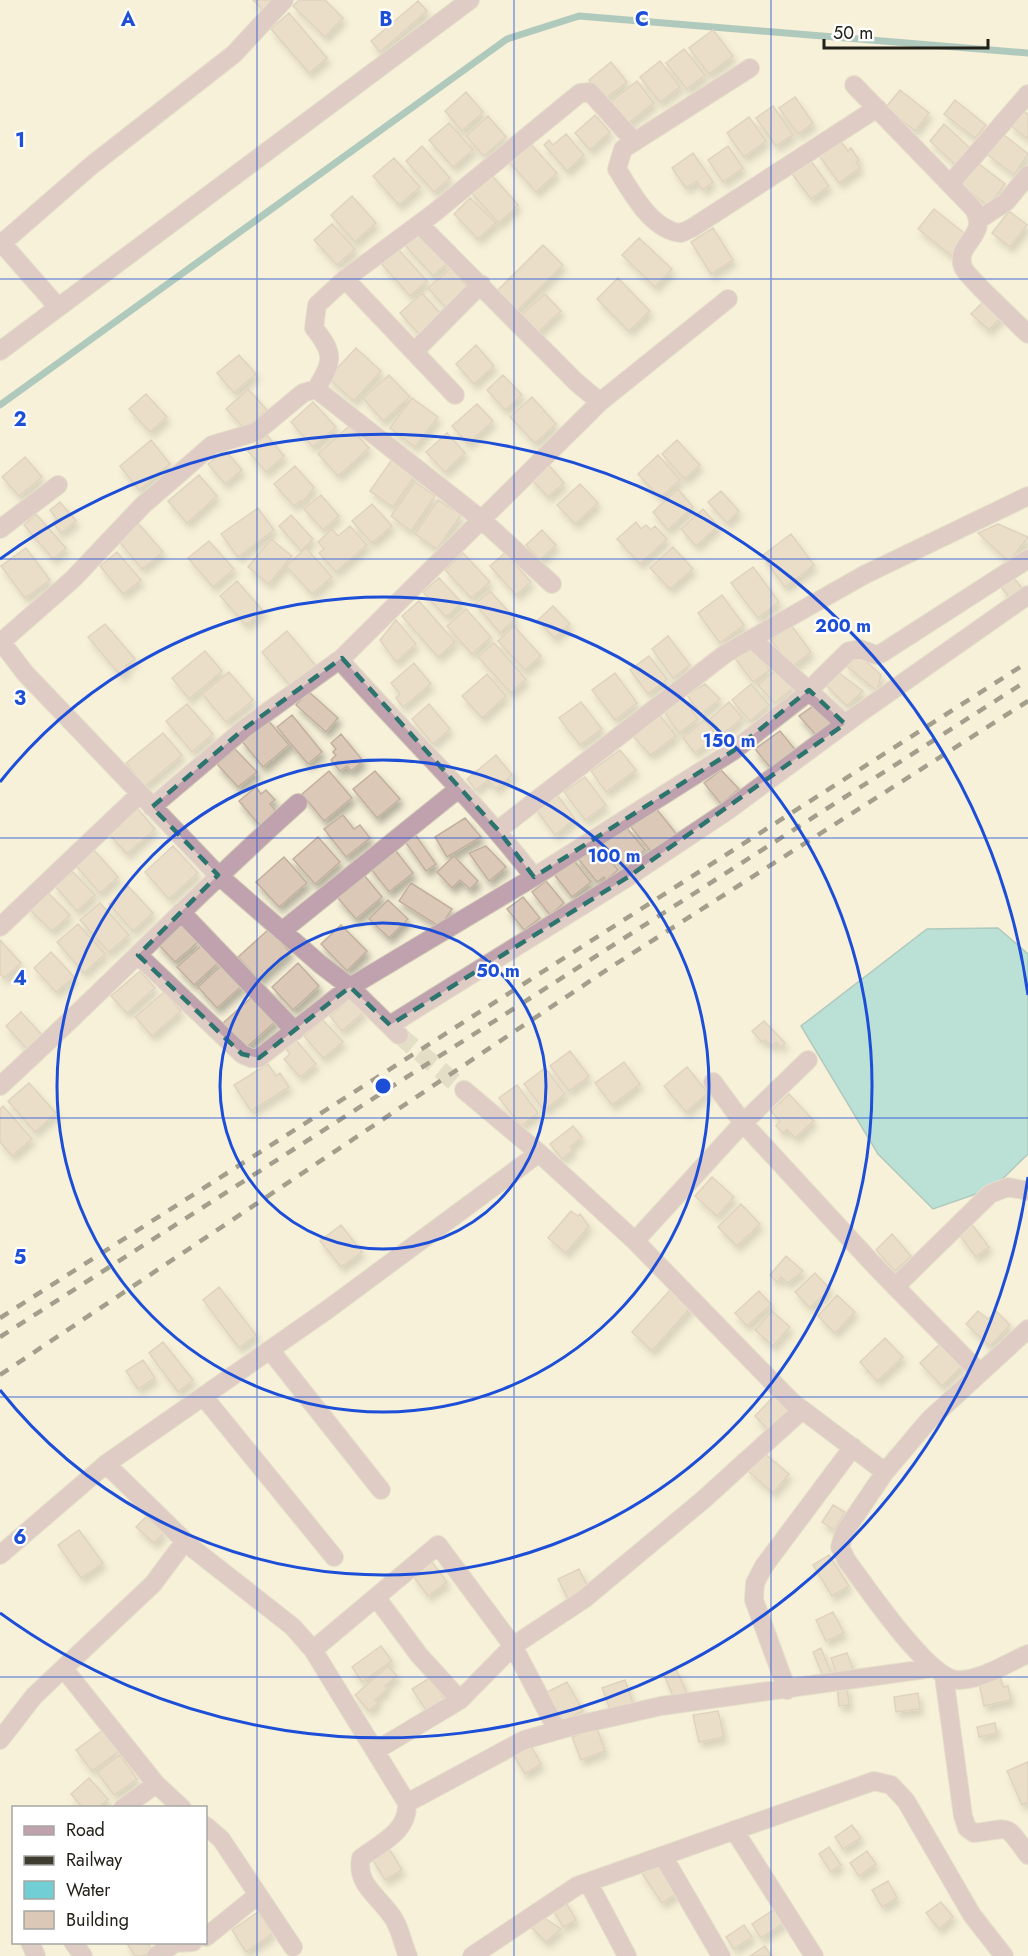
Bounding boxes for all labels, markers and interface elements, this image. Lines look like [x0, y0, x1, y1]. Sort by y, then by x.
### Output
text: A [120, 5, 136, 34]
text: B [379, 5, 393, 34]
text: C [635, 5, 649, 34]
scale bar [824, 12, 988, 50]
text: 50 m [833, 20, 873, 46]
text: 1 [15, 126, 25, 155]
text: 2 [13, 405, 27, 434]
text: 200 m [815, 613, 871, 639]
text: 3 [14, 684, 26, 713]
text: 150 m [703, 728, 755, 754]
text: 100 m [587, 843, 641, 869]
text: 50 m [476, 958, 520, 984]
text: 4 [13, 964, 27, 993]
centre of rings [373, 1076, 393, 1096]
text: 5 [14, 1243, 27, 1272]
text: 6 [13, 1523, 27, 1552]
legend [12, 1806, 207, 1944]
text: Road [66, 1817, 105, 1843]
text: Railway [66, 1847, 122, 1873]
text: Water [66, 1877, 111, 1903]
text: Building [66, 1907, 129, 1933]

